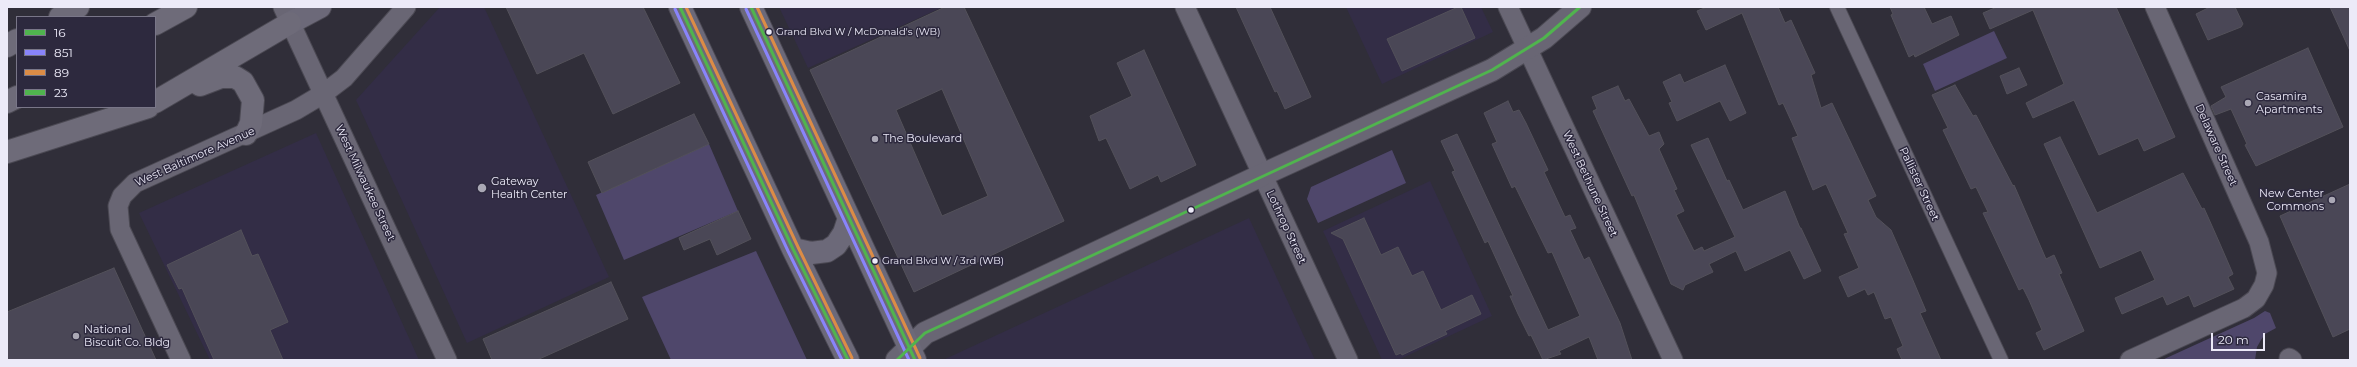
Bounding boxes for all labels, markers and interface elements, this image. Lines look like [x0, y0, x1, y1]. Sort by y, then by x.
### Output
legend [16, 16, 156, 108]
text: 16 [54, 25, 66, 40]
place label: Grand Blvd W / McDonald's (WB) [776, 26, 940, 38]
marker: Grand Blvd W / McDonald's (WB) [764, 27, 774, 37]
text: 851 [54, 45, 73, 60]
text: 89 [54, 65, 69, 80]
text: 23 [54, 85, 68, 100]
place label: Casamira Apartments [2256, 90, 2322, 116]
marker: Casamira Apartments [2243, 98, 2253, 108]
street label: Delaware Street [2192, 102, 2240, 188]
street label: West Milwaukee Street [332, 123, 398, 243]
street label: West Baltimore Avenue [133, 125, 257, 189]
street label: West Bethune Street [1560, 129, 1620, 239]
place label: The Boulevard [883, 132, 962, 146]
marker: The Boulevard [870, 134, 880, 144]
street label: Pallister Street [1896, 145, 1942, 223]
place label: Gateway Health Center [491, 175, 568, 201]
marker: Gateway Health Center [476, 182, 488, 194]
place label: New Center Commons [2259, 187, 2324, 213]
street label: Lothrop Street [1263, 188, 1309, 266]
marker: New Center Commons [2327, 195, 2337, 205]
unlabelled marker [1186, 205, 1196, 215]
place label: Grand Blvd W / 3rd (WB) [882, 255, 1004, 267]
marker: Grand Blvd W / 3rd (WB) [870, 256, 880, 266]
place label: National Biscuit Co. Bldg [84, 323, 170, 349]
scale bar [2213, 325, 2267, 351]
marker: National Biscuit Co. Bldg [71, 331, 81, 341]
text: 20 m [2218, 332, 2249, 347]

